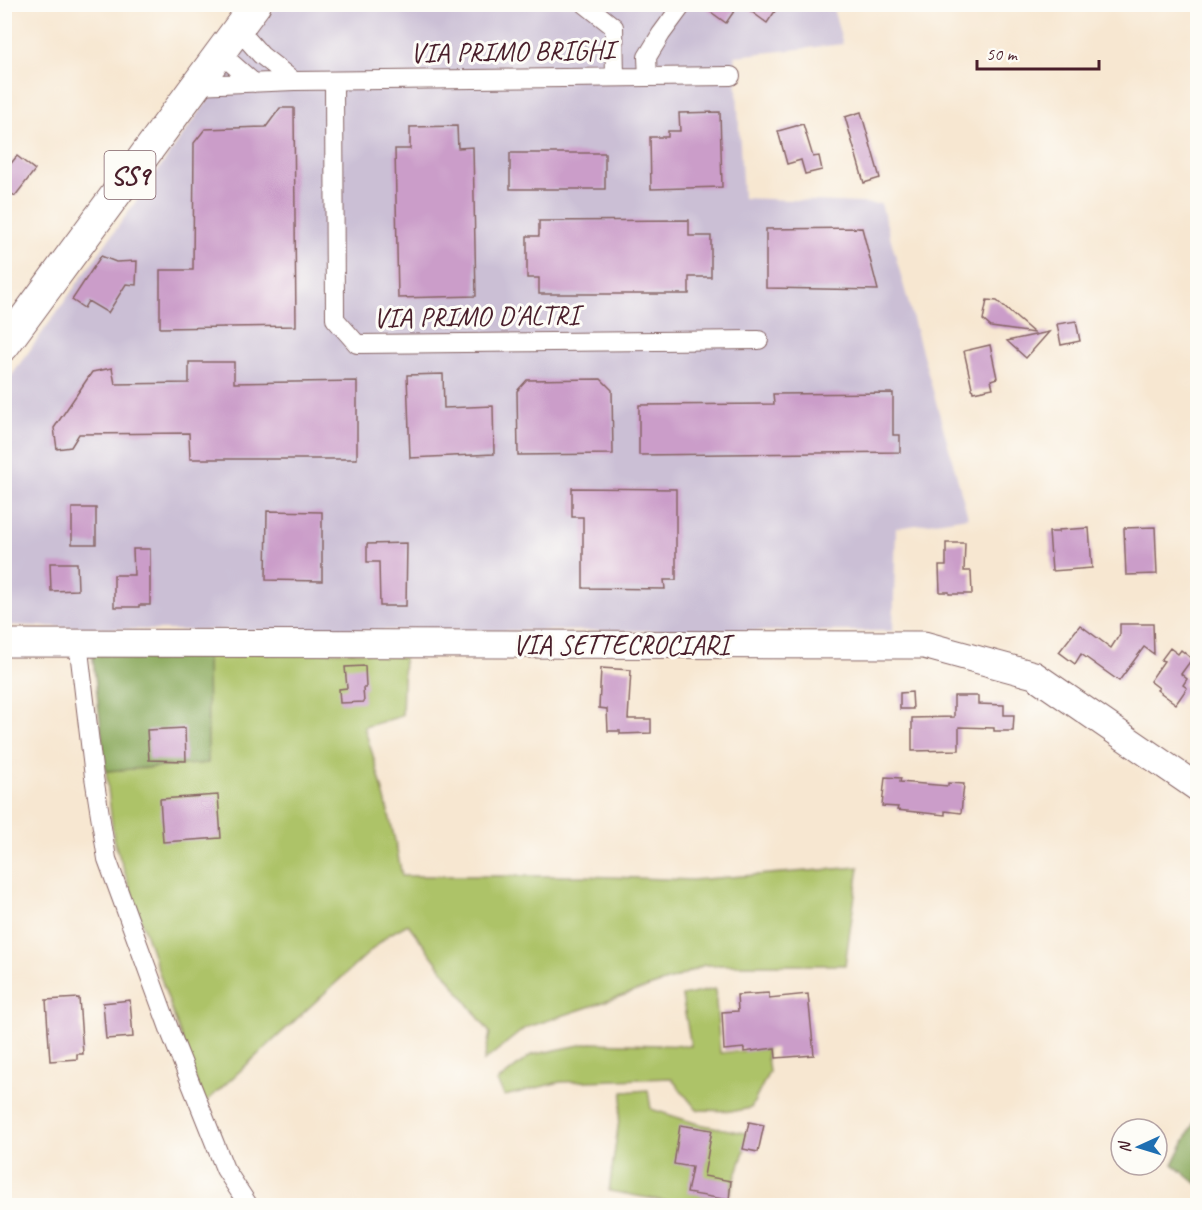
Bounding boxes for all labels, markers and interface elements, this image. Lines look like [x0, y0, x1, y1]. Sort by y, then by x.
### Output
street label: VIA PRIMO BRIGHI [410, 32, 620, 70]
scale bar [977, 33, 1098, 71]
text: 50 m [986, 43, 1019, 65]
road number: SS9 [104, 151, 156, 199]
street label: VIA PRIMO D'ALTRI [373, 297, 585, 335]
street label: VIA SETTECROCIARI [512, 627, 735, 662]
north arrow [1109, 1117, 1169, 1177]
text: N [1114, 1139, 1135, 1154]

